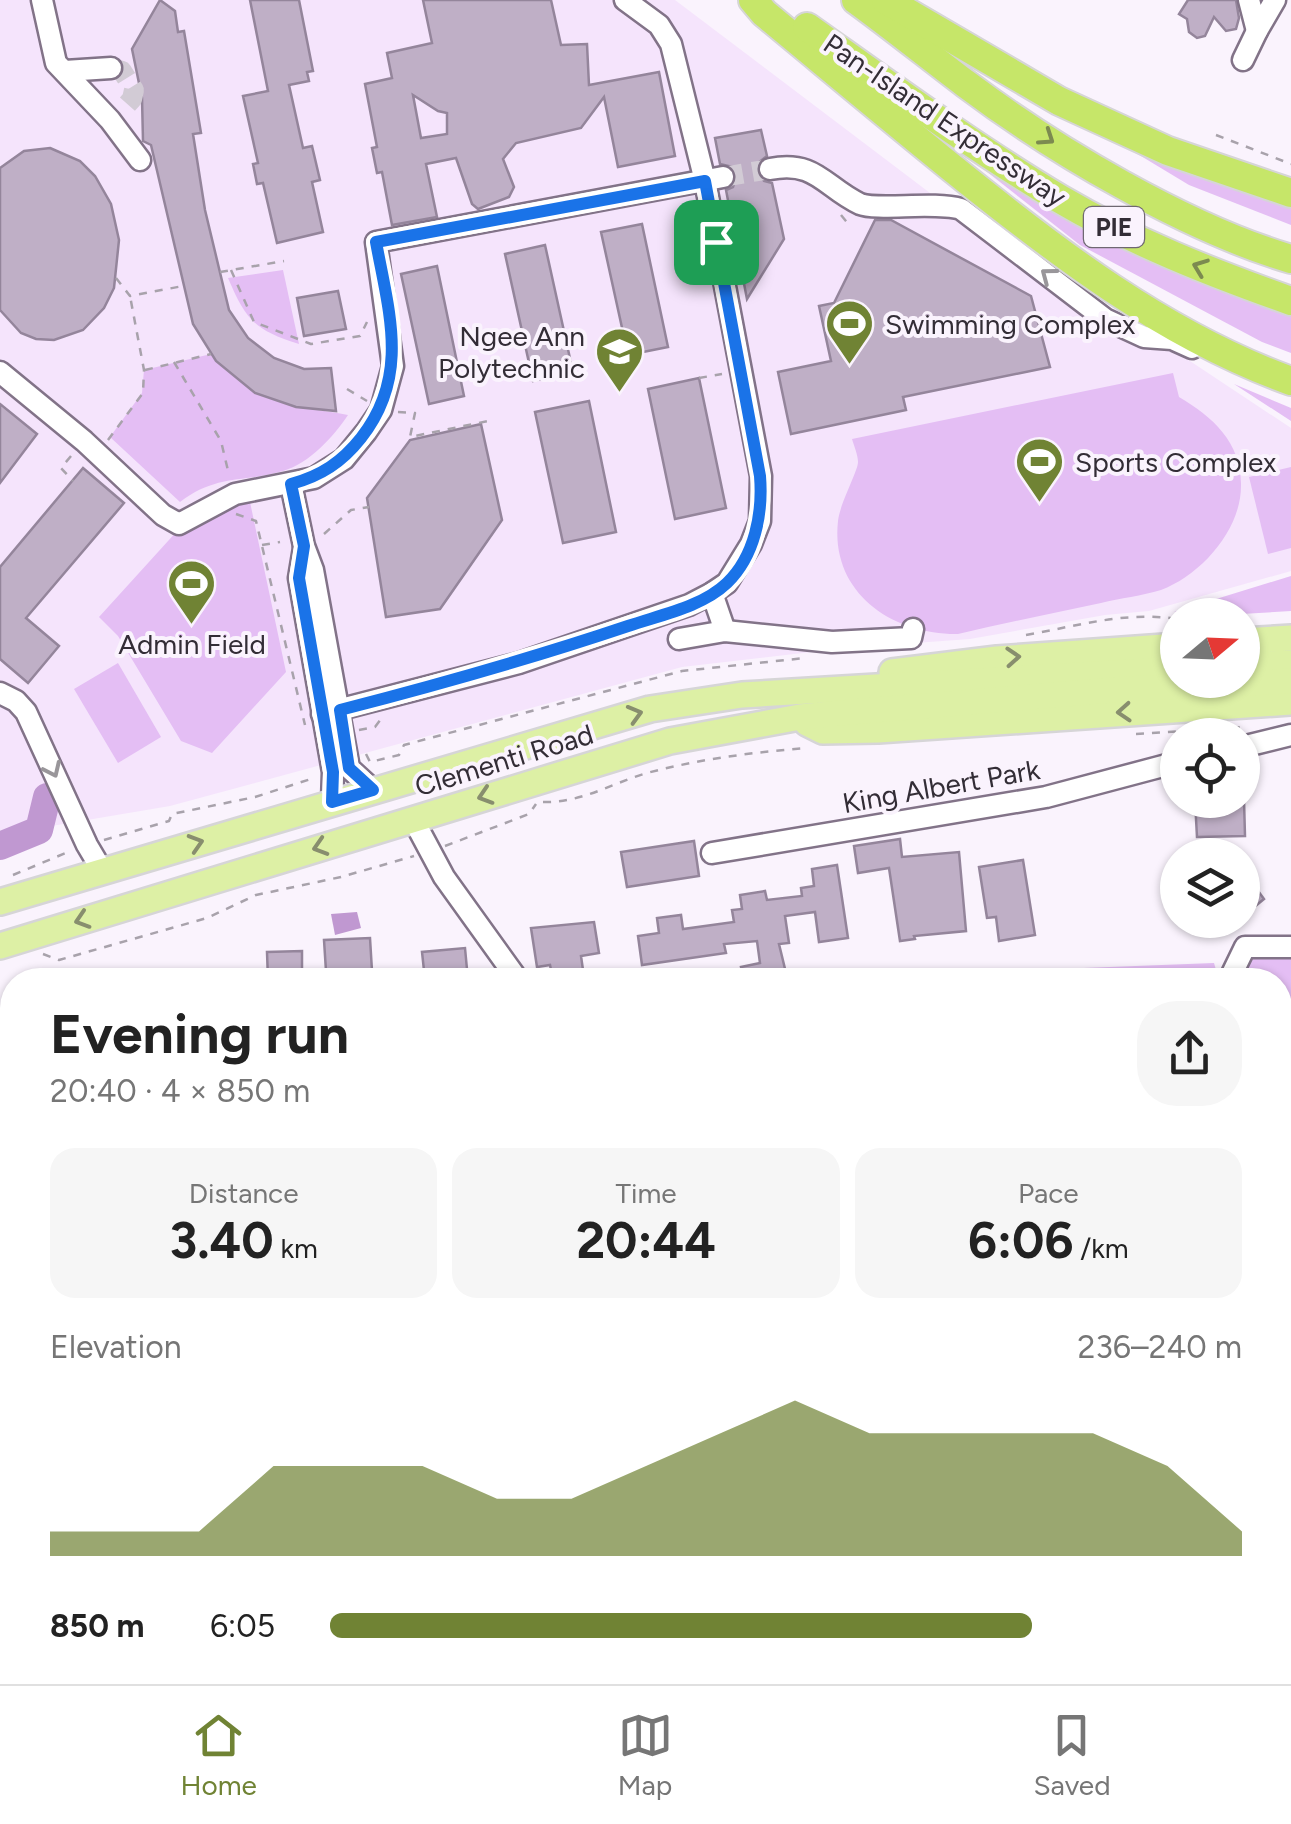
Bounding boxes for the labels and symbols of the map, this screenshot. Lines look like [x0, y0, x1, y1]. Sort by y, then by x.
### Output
street label: Pan-Island Expressway [817, 26, 1073, 214]
one-way arrow [1036, 125, 1054, 144]
pin [674, 200, 759, 285]
road number: PIE [1084, 207, 1144, 247]
one-way arrow [1192, 258, 1209, 278]
one-way arrow [1041, 269, 1059, 287]
sports icon: Swimming Complex [824, 298, 876, 366]
place label: Swimming Complex [885, 307, 1136, 341]
place label: Ngee Ann Polytechnic [438, 319, 585, 385]
school or university icon: Ngee Ann Polytechnic [594, 326, 646, 394]
sports icon: Sports Complex [1014, 436, 1066, 504]
place label: Sports Complex [1075, 445, 1277, 479]
sports icon: Admin Field [166, 558, 218, 626]
north arrow [1160, 598, 1260, 698]
place label: Admin Field [118, 627, 266, 661]
one-way arrow [1006, 647, 1022, 669]
one-way arrow [1115, 701, 1131, 723]
one-way arrow [625, 704, 643, 725]
street label: Clementi Road [411, 717, 597, 803]
street label: King Albert Park [840, 752, 1043, 820]
one-way arrow [40, 760, 60, 778]
one-way arrow [477, 785, 494, 805]
one-way arrow [187, 834, 204, 855]
one-way arrow [312, 835, 329, 856]
one-way arrow [74, 909, 91, 929]

